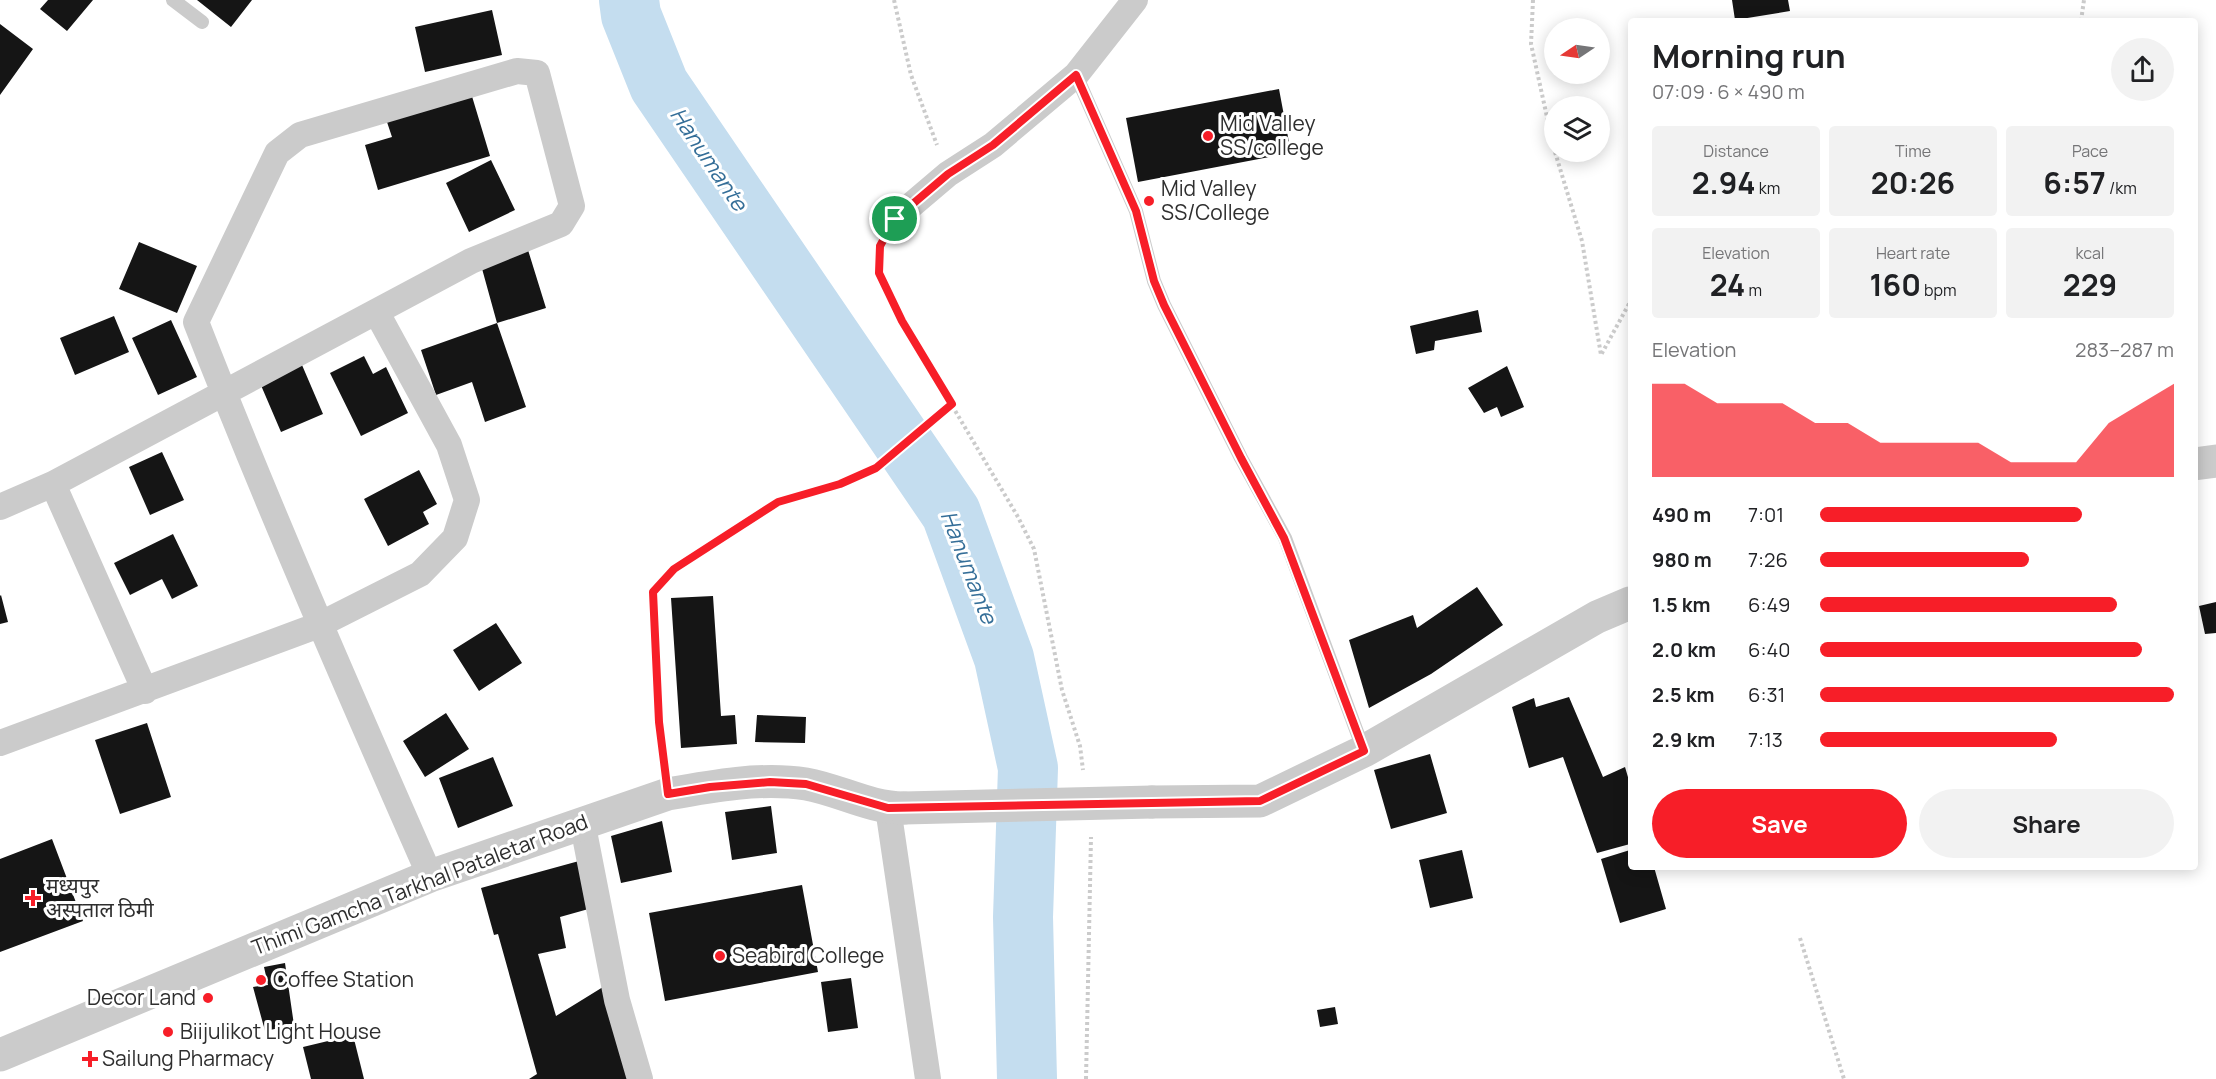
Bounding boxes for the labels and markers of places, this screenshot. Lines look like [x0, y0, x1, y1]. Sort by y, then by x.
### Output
place label: Mid Valley SS/college [1220, 109, 1324, 161]
marker: Mid Valley SS/college [1201, 129, 1215, 143]
place label: Mid Valley SS/College [1161, 174, 1270, 226]
pin [869, 193, 920, 244]
marker: Mid Valley SS/College [1142, 194, 1156, 208]
place label: मध्यपुर अस्पताल ठिमी [46, 871, 154, 923]
marker: मध्यपुर अस्पताल ठिमी [24, 889, 42, 907]
place label: Seabird College [732, 941, 884, 969]
marker: Seabird College [713, 949, 727, 963]
place label: Coffee Station [273, 965, 414, 993]
marker: Coffee Station [254, 973, 268, 987]
place label: Decor Land [87, 983, 196, 1011]
marker: Decor Land [201, 991, 215, 1005]
place label: Biijulikot Light House [180, 1017, 381, 1045]
marker: Biijulikot Light House [161, 1025, 175, 1039]
place label: Sailung Pharmacy [102, 1044, 274, 1072]
marker: Sailung Pharmacy [83, 1052, 97, 1066]

